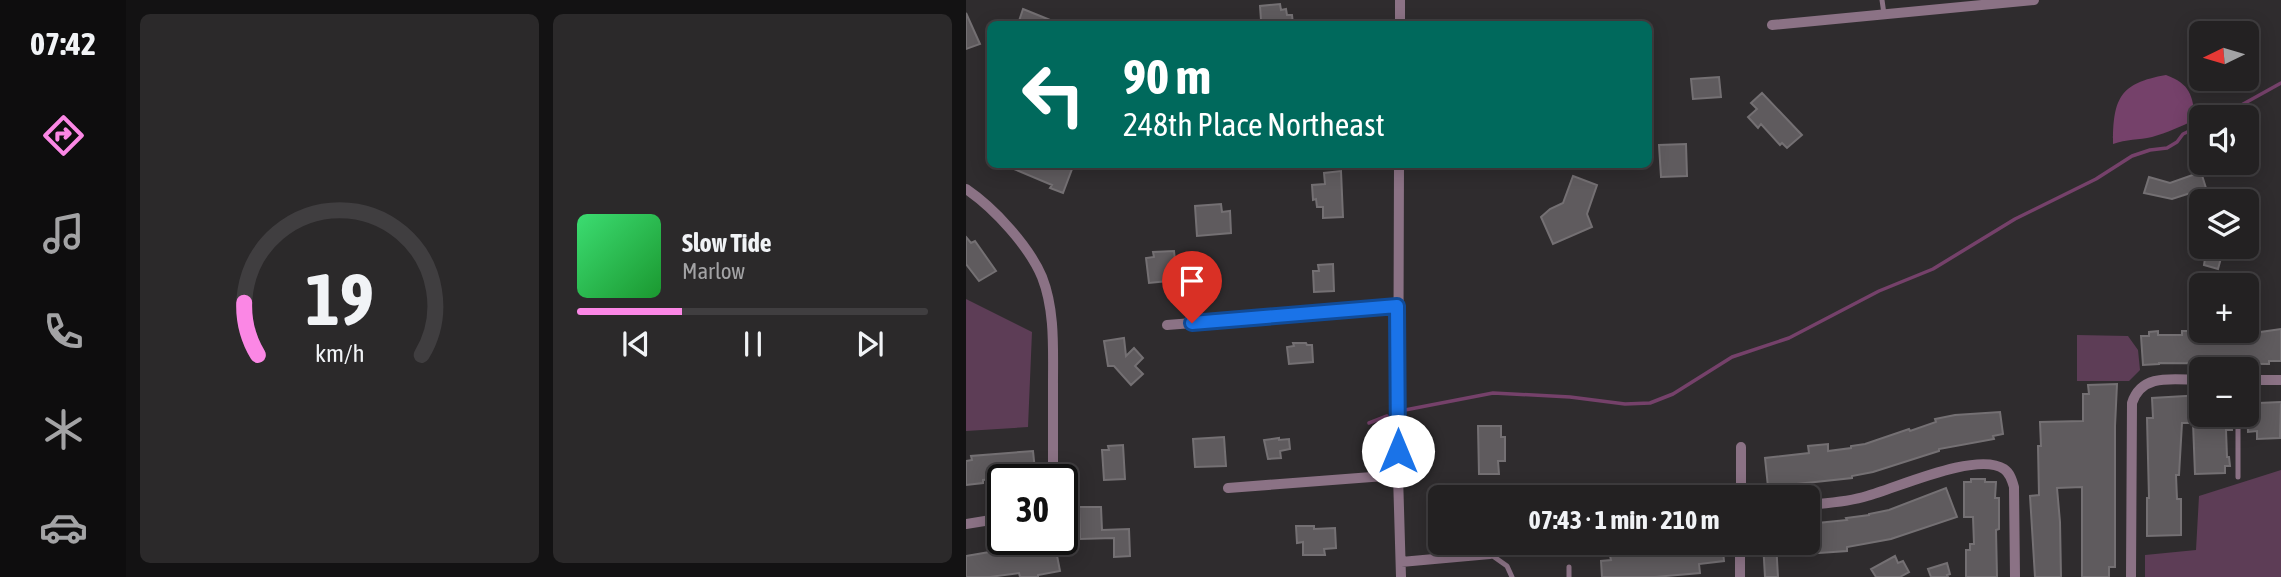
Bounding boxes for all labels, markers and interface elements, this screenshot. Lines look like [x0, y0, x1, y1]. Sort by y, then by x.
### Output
north arrow [2189, 21, 2259, 91]
map controls [2189, 21, 2259, 427]
text: 07:42 [30, 25, 96, 62]
text: 90 m [1123, 48, 1211, 104]
icon: left [1008, 49, 1099, 140]
button: sound [2189, 105, 2259, 175]
text: 248th Place Northeast [1123, 106, 1385, 143]
icon: directions [39, 111, 88, 160]
button: layers [2189, 189, 2259, 259]
icon: music [39, 209, 88, 258]
text: Slow Tide [682, 228, 772, 258]
pin [1162, 251, 1222, 323]
text: 19 [305, 257, 374, 340]
text: Marlow [682, 258, 745, 284]
icon: arrive [1173, 262, 1211, 300]
button: + [2189, 273, 2259, 343]
icon: phone [39, 307, 88, 356]
icon: previous [617, 325, 655, 363]
icon: pause [734, 325, 772, 363]
icon: next [851, 325, 889, 363]
text: km/h [315, 338, 364, 366]
button: − [2189, 357, 2259, 427]
icon: climate [39, 405, 88, 454]
position arrow [1361, 414, 1435, 488]
speed limit sign: 30 [987, 464, 1078, 555]
icon: car [39, 503, 88, 552]
text: 07:43 · 1 min · 210 m [1529, 505, 1719, 535]

